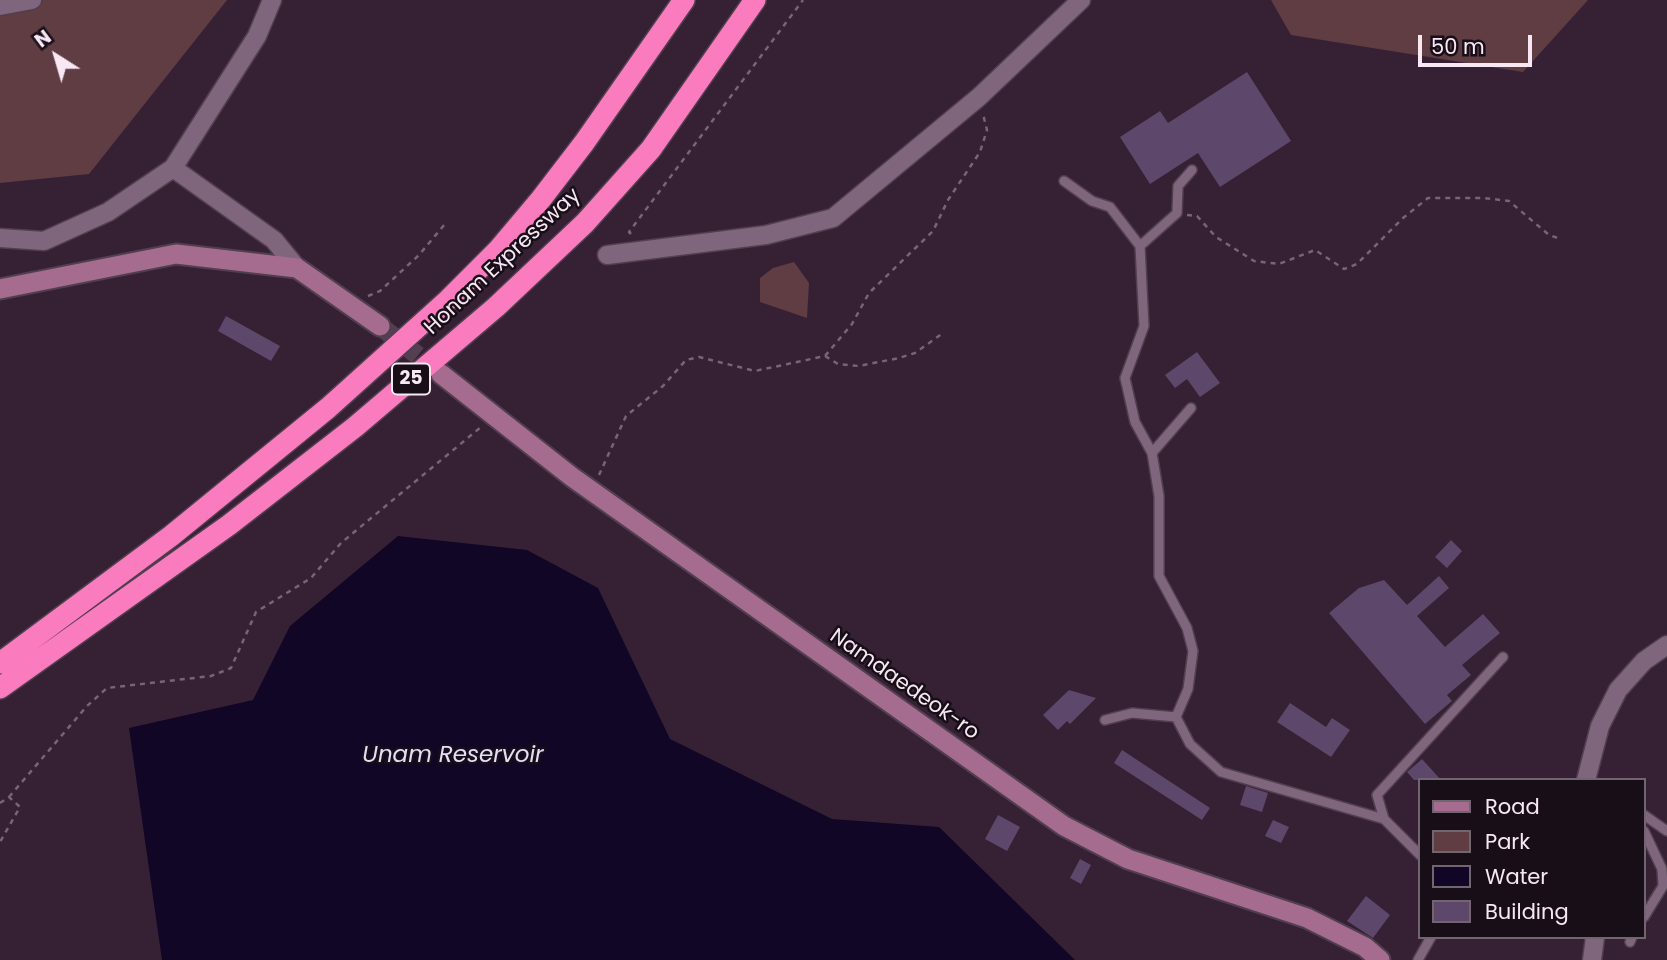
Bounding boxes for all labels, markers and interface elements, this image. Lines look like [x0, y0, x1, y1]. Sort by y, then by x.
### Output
north arrow [21, 21, 91, 91]
scale bar [1422, 21, 1536, 65]
text: N [29, 24, 57, 54]
text: 50 m [1431, 32, 1485, 61]
street label: Honam Expressway [420, 183, 586, 341]
road number: 25 [392, 364, 430, 394]
street label: Namdaedeok-ro [825, 624, 983, 746]
water label: Unam Reservoir [362, 742, 544, 770]
legend [1418, 778, 1646, 939]
text: Road [1485, 792, 1540, 821]
text: Park [1485, 827, 1530, 856]
text: Water [1485, 862, 1548, 891]
text: Building [1485, 897, 1569, 926]

